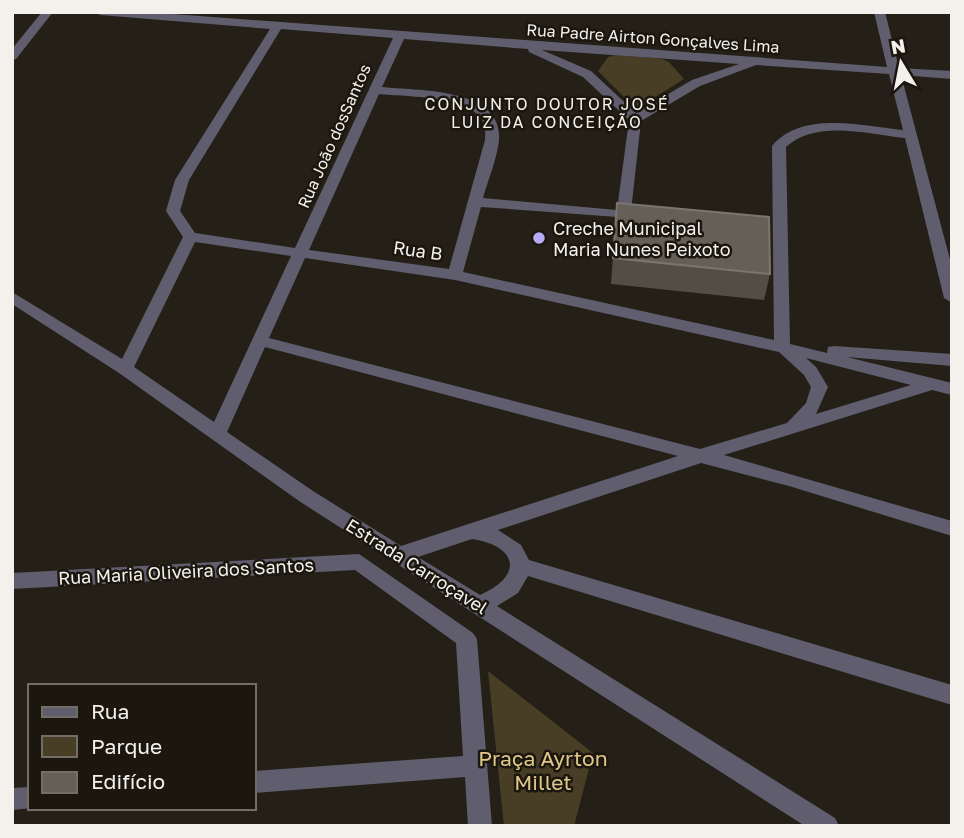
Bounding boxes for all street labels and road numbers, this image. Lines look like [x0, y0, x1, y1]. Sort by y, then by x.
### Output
street label: Rua Padre Airton Gonçalves Lima [526, 19, 780, 57]
street label: Rua João dosSantos [293, 61, 375, 211]
street label: Rua B [392, 236, 444, 264]
street label: Estrada Carroçavel [342, 513, 492, 619]
street label: Rua Maria Oliveira dos Santos [58, 553, 314, 589]

